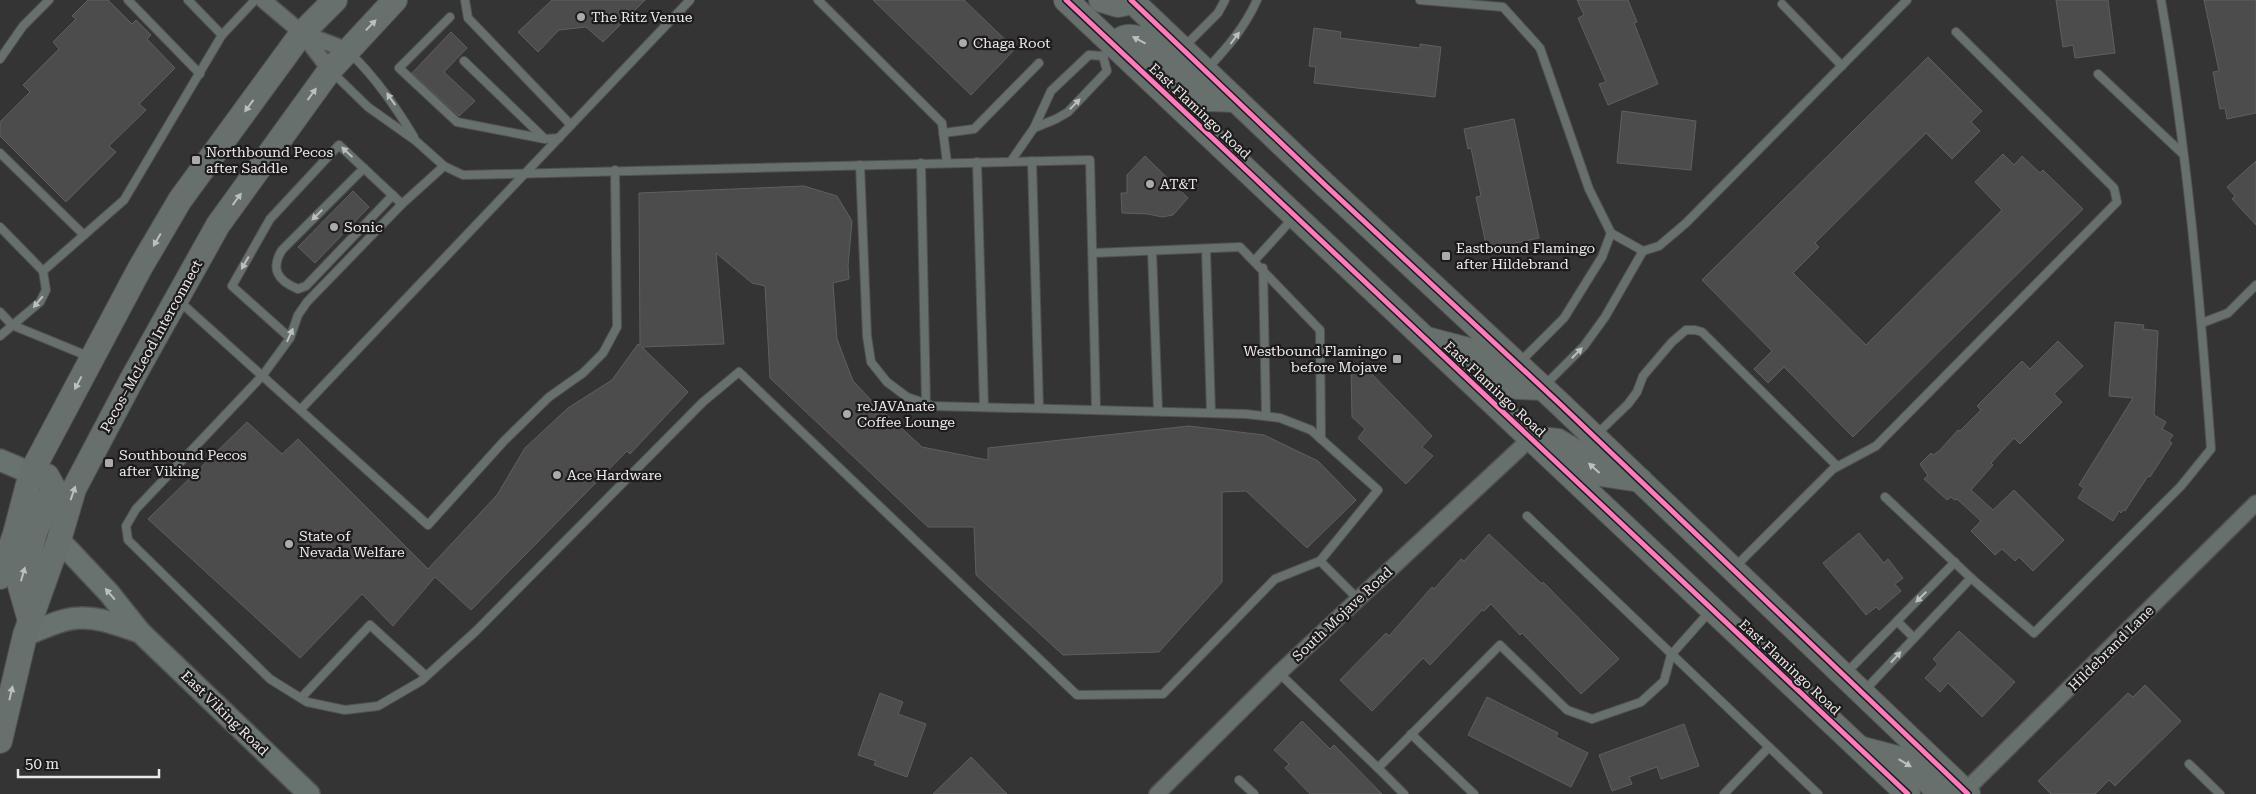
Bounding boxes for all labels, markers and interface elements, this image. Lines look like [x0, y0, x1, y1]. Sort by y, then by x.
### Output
place label: The Ritz Venue [591, 9, 693, 25]
marker: The Ritz Venue [575, 11, 587, 23]
one-way arrow [365, 19, 377, 31]
one-way arrow [1230, 31, 1240, 45]
place label: Chaga Root [973, 35, 1050, 51]
one-way arrow [1132, 36, 1147, 44]
marker: Chaga Root [957, 37, 969, 49]
street label: East Flamingo Road [1146, 60, 1254, 162]
one-way arrow [307, 87, 317, 101]
one-way arrow [386, 92, 396, 106]
one-way arrow [1069, 98, 1081, 110]
one-way arrow [244, 99, 254, 113]
place label: Northbound Pecos after Saddle [206, 144, 333, 176]
one-way arrow [341, 146, 353, 158]
marker: Northbound Pecos after Saddle [190, 154, 202, 166]
place label: AT&T [1160, 176, 1197, 192]
marker: AT&T [1144, 178, 1156, 190]
one-way arrow [232, 192, 242, 206]
one-way arrow [311, 209, 323, 221]
place label: Sonic [344, 219, 383, 235]
marker: Sonic [328, 221, 340, 233]
one-way arrow [152, 234, 161, 247]
place label: Eastbound Flamingo after Hildebrand [1456, 240, 1595, 272]
marker: Eastbound Flamingo after Hildebrand [1440, 250, 1452, 262]
one-way arrow [240, 256, 249, 270]
street label: Pecos–McLeod Interconnect [97, 257, 205, 435]
one-way arrow [32, 296, 43, 309]
one-way arrow [287, 328, 295, 342]
street label: East Flamingo Road [1441, 338, 1549, 440]
place label: Westbound Flamingo before Mojave [1243, 343, 1387, 375]
one-way arrow [1571, 347, 1583, 359]
marker: Westbound Flamingo before Mojave [1391, 353, 1403, 365]
one-way arrow [74, 375, 82, 390]
place label: reJAVAnate Coffee Lounge [857, 398, 955, 430]
marker: reJAVAnate Coffee Lounge [841, 408, 853, 420]
place label: Southbound Pecos after Viking [119, 447, 247, 479]
marker: Southbound Pecos after Viking [103, 457, 115, 469]
one-way arrow [1588, 462, 1600, 474]
place label: Ace Hardware [567, 467, 662, 483]
marker: Ace Hardware [551, 469, 563, 481]
one-way arrow [70, 486, 77, 501]
place label: State of Nevada Welfare [299, 528, 405, 560]
marker: State of Nevada Welfare [283, 538, 295, 550]
street label: South Mojave Road [1289, 564, 1395, 664]
one-way arrow [19, 567, 27, 582]
one-way arrow [104, 588, 115, 601]
one-way arrow [1915, 590, 1927, 602]
street label: Hildebrand Lane [2065, 602, 2157, 694]
street label: East Flamingo Road [1736, 616, 1844, 718]
one-way arrow [1890, 652, 1902, 664]
street label: East Viking Road [178, 667, 272, 759]
one-way arrow [7, 686, 15, 701]
scale bar [18, 746, 159, 778]
text: 50 m [25, 755, 60, 773]
one-way arrow [1898, 758, 1912, 767]

